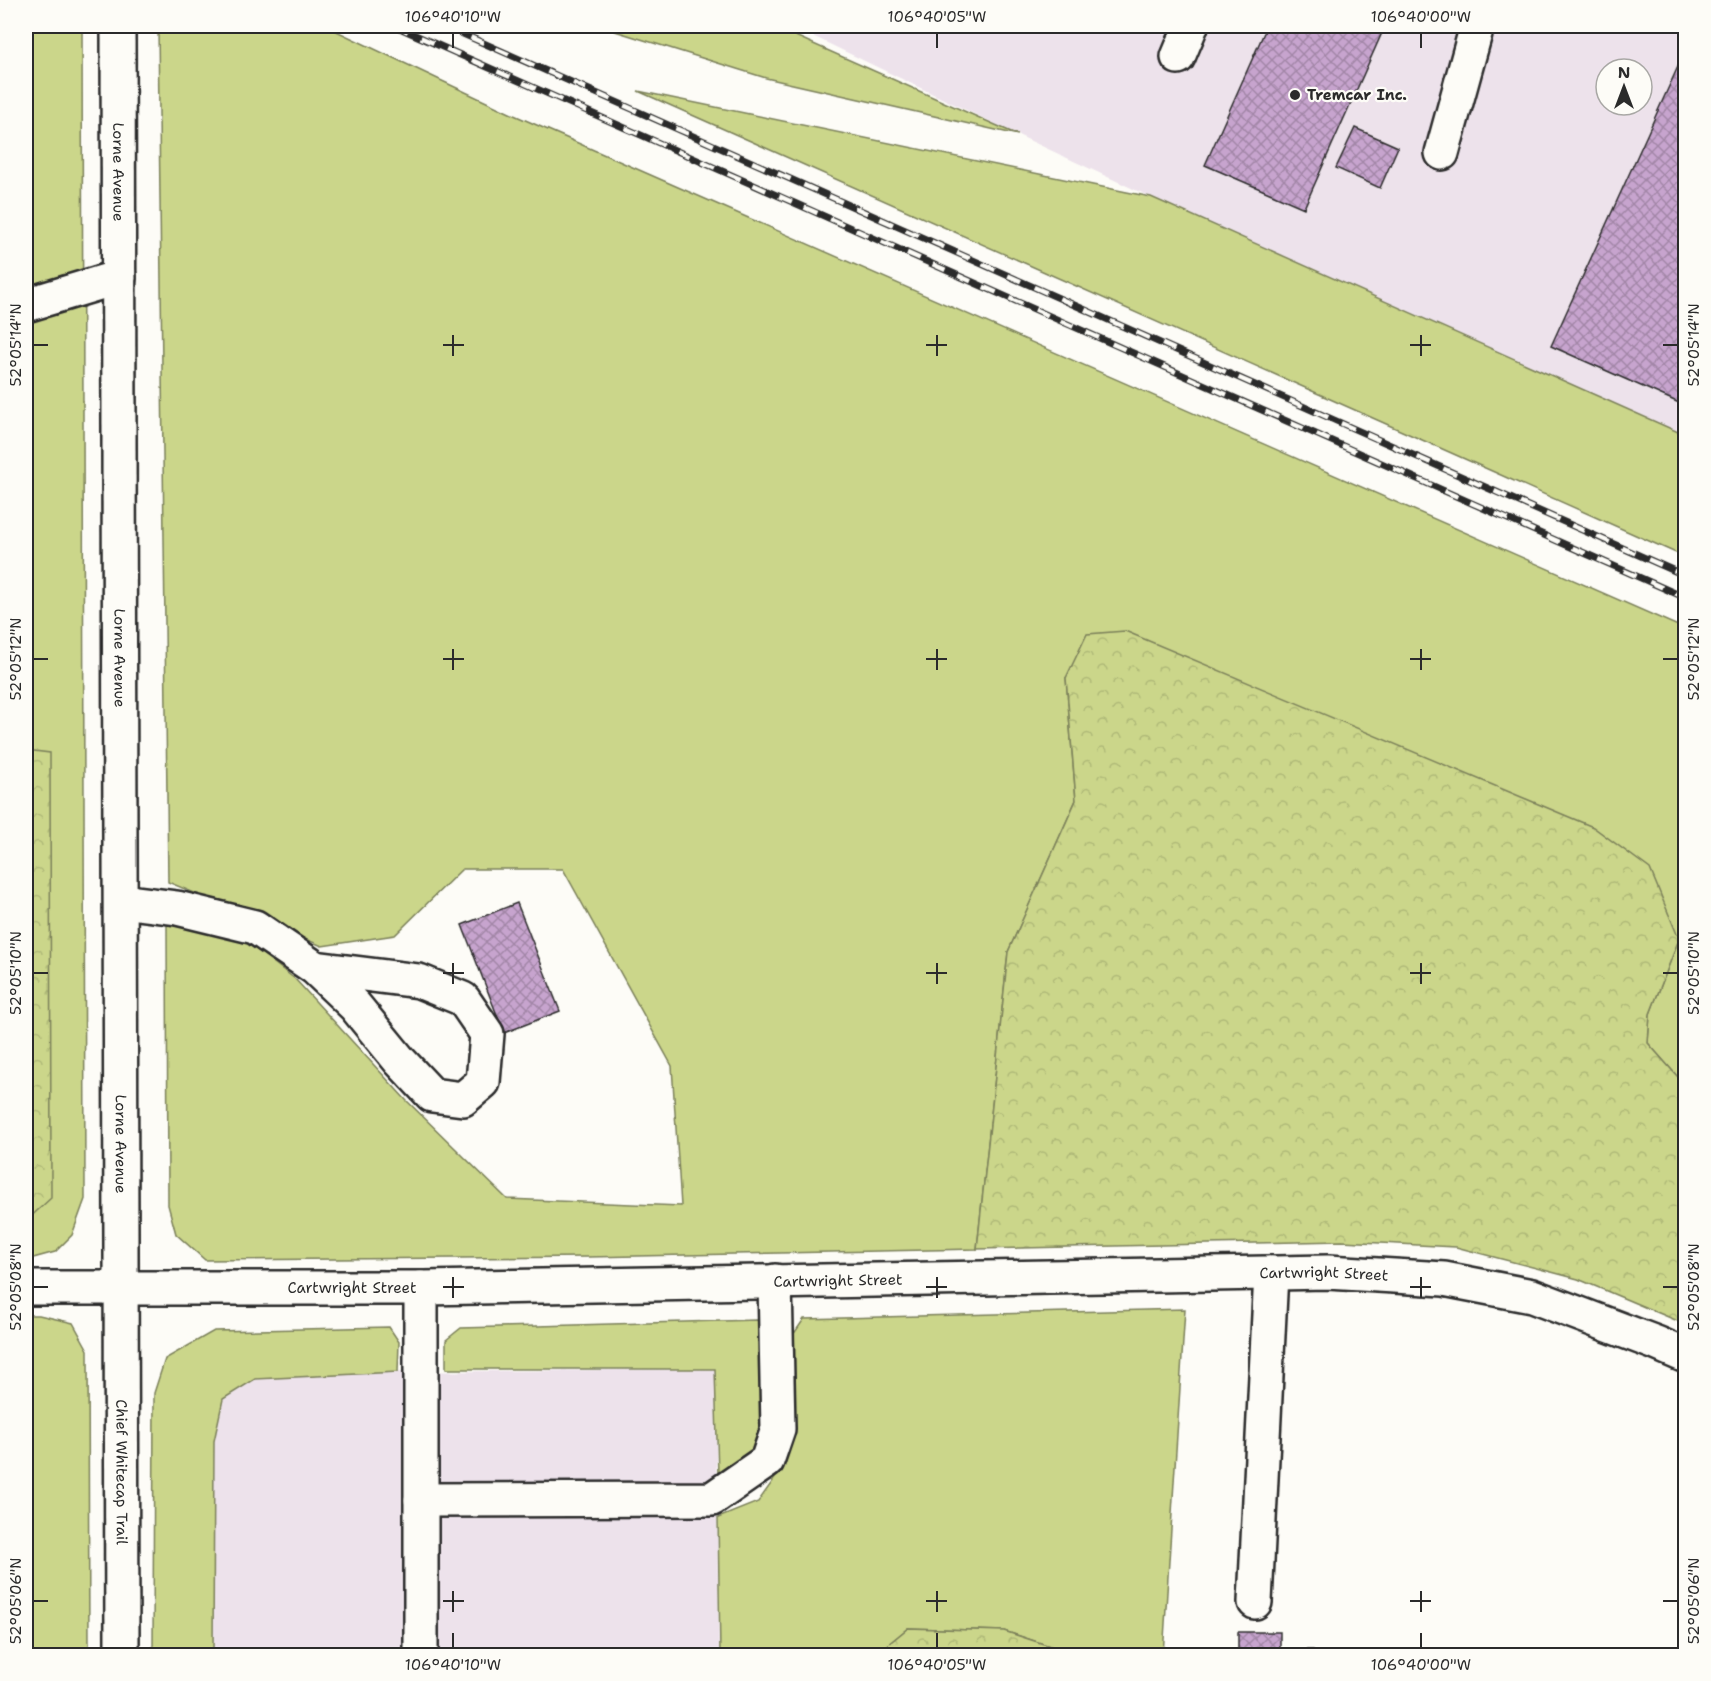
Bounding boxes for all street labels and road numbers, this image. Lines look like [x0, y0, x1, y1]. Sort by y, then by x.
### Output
street label: Lorne Avenue [108, 122, 128, 222]
street label: Lorne Avenue [109, 608, 130, 708]
street label: Lorne Avenue [111, 1094, 131, 1194]
street label: Cartwright Street [1259, 1262, 1389, 1286]
street label: Cartwright Street [773, 1270, 903, 1292]
street label: Cartwright Street [287, 1278, 417, 1298]
street label: Chief Whitecap Trail [111, 1399, 132, 1545]

